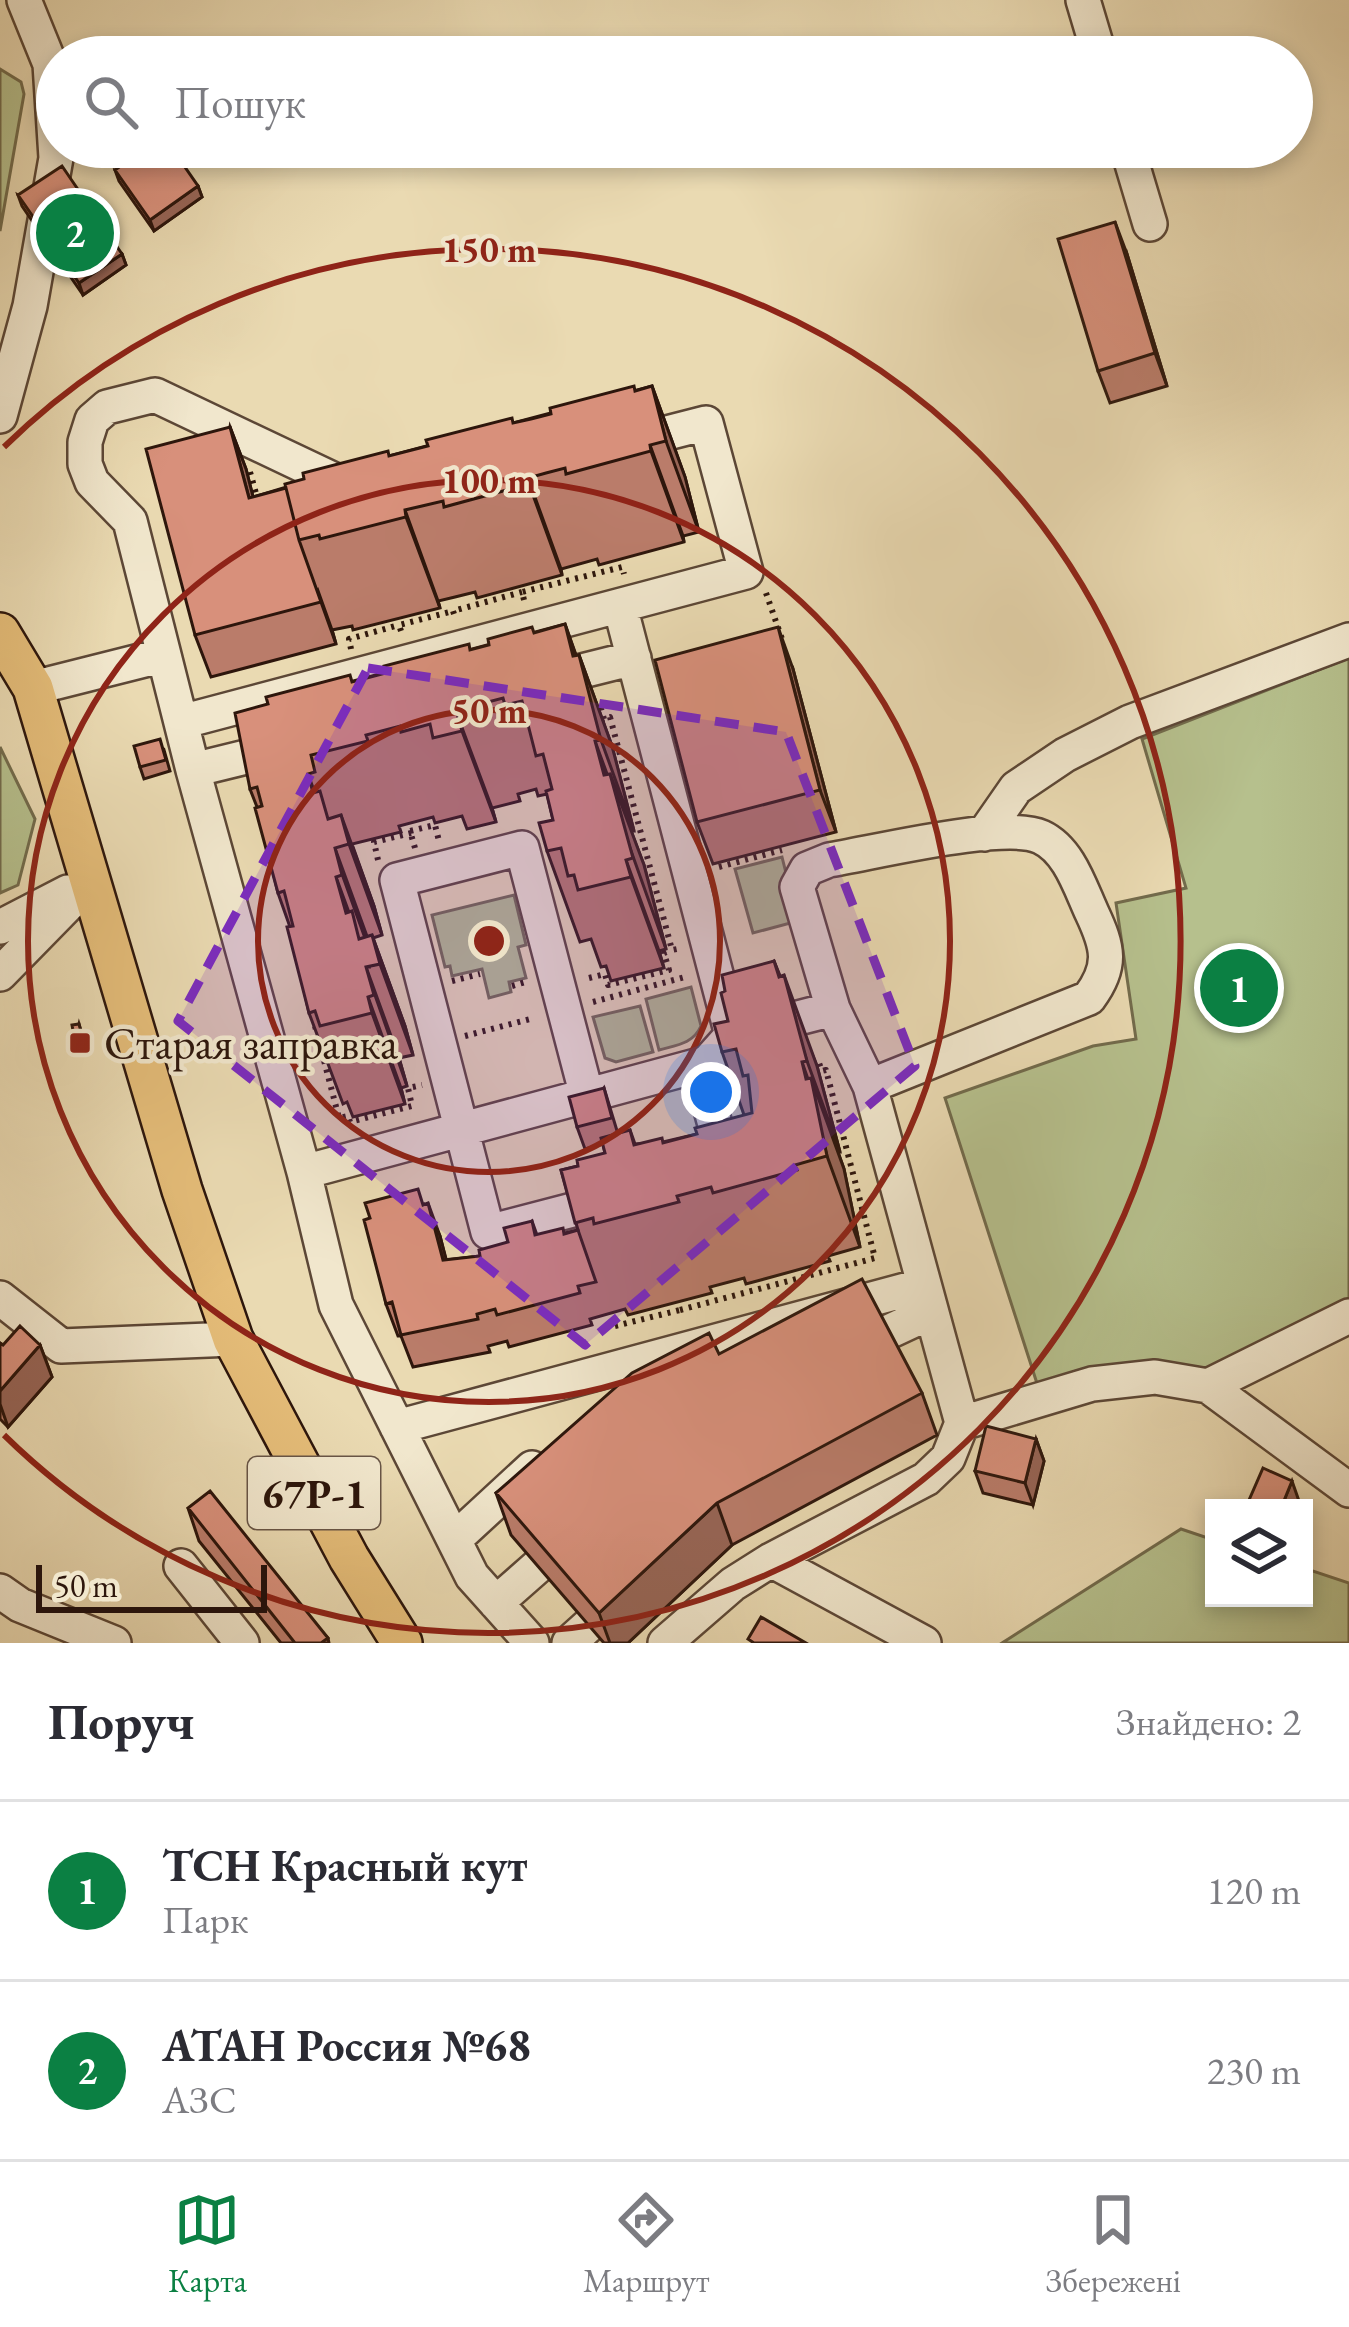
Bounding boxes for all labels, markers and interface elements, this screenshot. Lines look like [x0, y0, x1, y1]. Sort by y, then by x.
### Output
search box [36, 36, 1313, 168]
icon: search [78, 69, 144, 135]
text: Пошук [174, 73, 306, 131]
pin: 2 [36, 188, 114, 278]
text: 150 m [442, 226, 536, 273]
text: 100 m [442, 457, 536, 504]
text: 50 m [451, 687, 527, 734]
centre of rings [468, 920, 510, 962]
pin: 1 [1200, 943, 1278, 1033]
place label: Старая заправка [104, 1014, 398, 1072]
marker: Старая заправка [67, 1030, 93, 1056]
your location [681, 1062, 741, 1122]
road number: 67Р-1 [248, 1457, 380, 1529]
map controls [1205, 1499, 1313, 1607]
button: layers [1205, 1499, 1313, 1607]
scale bar [36, 1559, 267, 1612]
text: 50 m [54, 1564, 118, 1607]
text: Поруч [48, 1688, 194, 1754]
text: Знайдено: 2 [1116, 1696, 1301, 1747]
text: ТСН Красный кут [162, 1836, 528, 1894]
text: 1 [77, 1865, 97, 1916]
text: 120 m [1207, 1865, 1301, 1916]
text: Парк [162, 1894, 249, 1945]
text: АТАН Россия №68 [162, 2016, 531, 2074]
text: 2 [77, 2045, 97, 2096]
text: 230 m [1207, 2045, 1301, 2096]
text: АЗС [162, 2074, 237, 2125]
tab: Карта [168, 2187, 247, 2302]
tab: Маршрут [583, 2187, 709, 2302]
tab: Збережені [1046, 2187, 1181, 2302]

